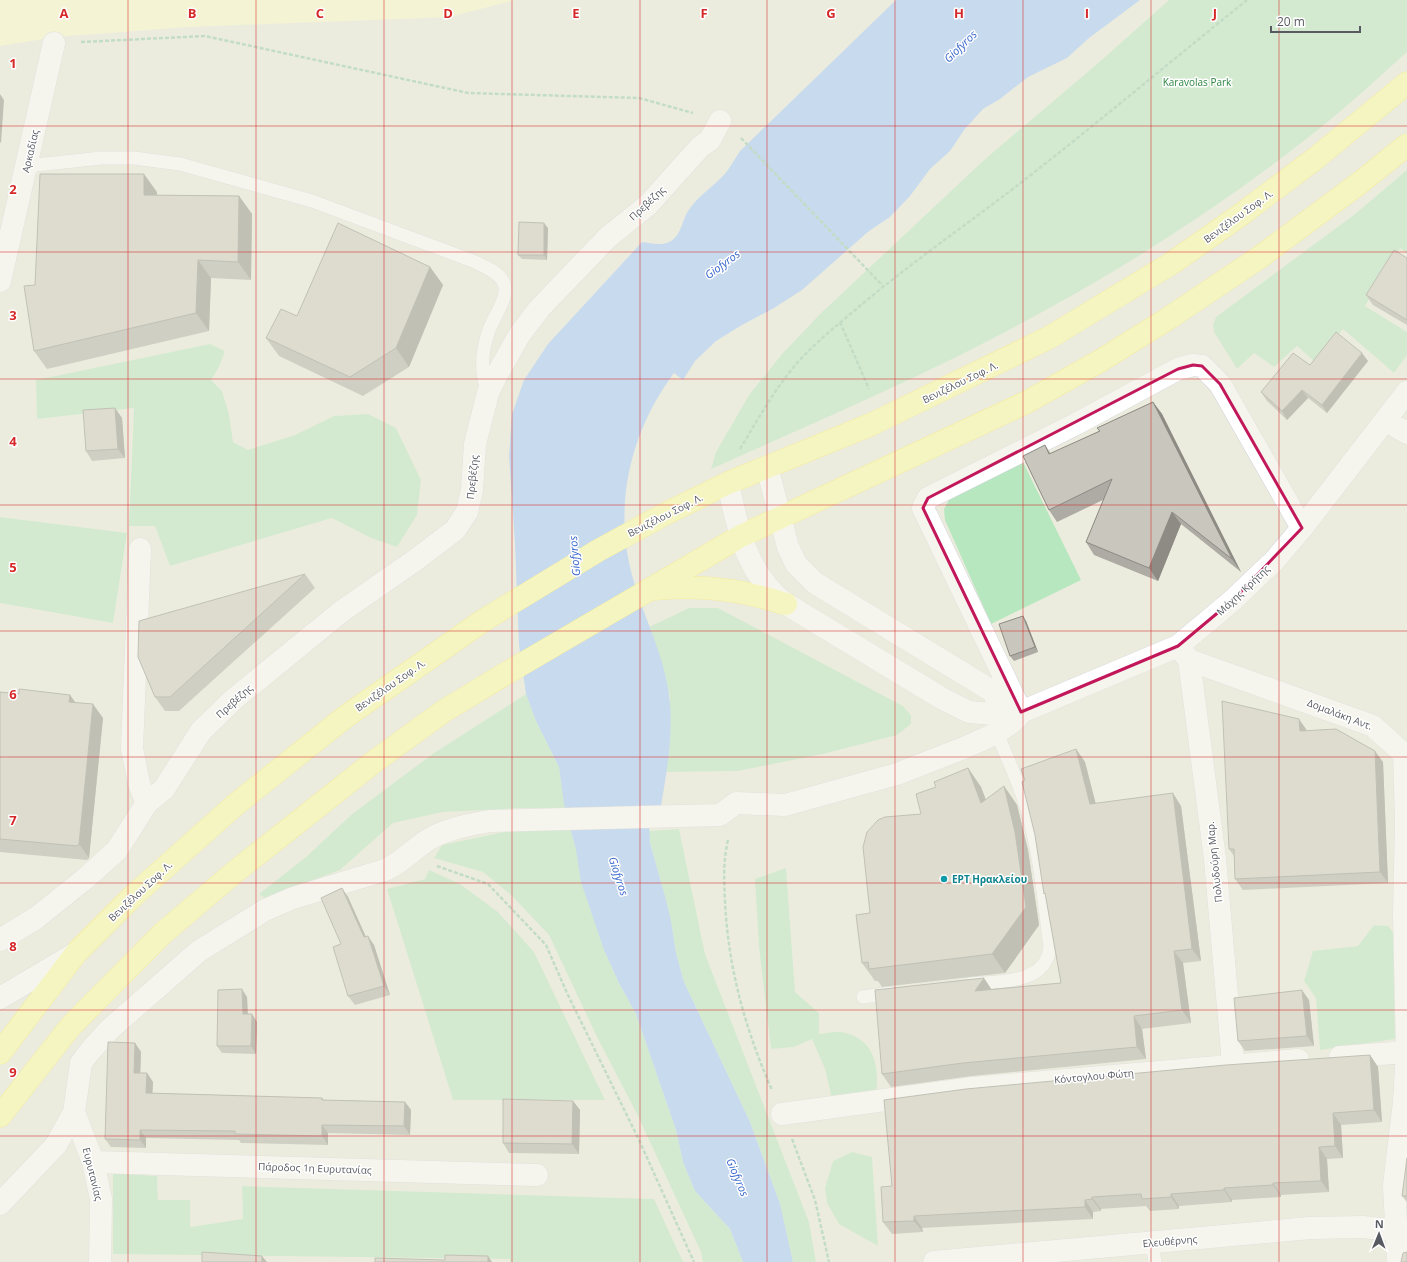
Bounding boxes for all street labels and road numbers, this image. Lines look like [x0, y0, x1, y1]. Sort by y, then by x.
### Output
street label: Αρκαδίας [18, 128, 42, 174]
street label: Πρεβέζης [626, 182, 668, 223]
street label: Βενιζέλου Σοφ. Λ. [1201, 186, 1275, 246]
street label: Βενιζέλου Σοφ. Λ. [920, 358, 1000, 406]
street label: Πρεβέζης [463, 454, 481, 500]
street label: Βενιζέλου Σοφ. Λ. [625, 490, 705, 540]
street label: Μάχης Κρήτης [1213, 562, 1273, 618]
street label: Βενιζέλου Σοφ. Λ. [352, 656, 428, 714]
street label: Πρεβέζης [213, 681, 255, 721]
street label: Δομαλάκη Αντ. [1305, 695, 1375, 733]
street label: Πολυδούρη Μαρ. [1203, 821, 1225, 903]
street label: Βενιζέλου Σοφ. Λ. [105, 858, 175, 924]
street label: Κόντογλου Φώτη [1054, 1066, 1134, 1086]
street label: Ευρυτανίας [80, 1146, 106, 1202]
street label: Πάροδος 1η Ευρυτανίας [258, 1159, 372, 1177]
street label: Ελευθέρνης [1142, 1232, 1198, 1250]

